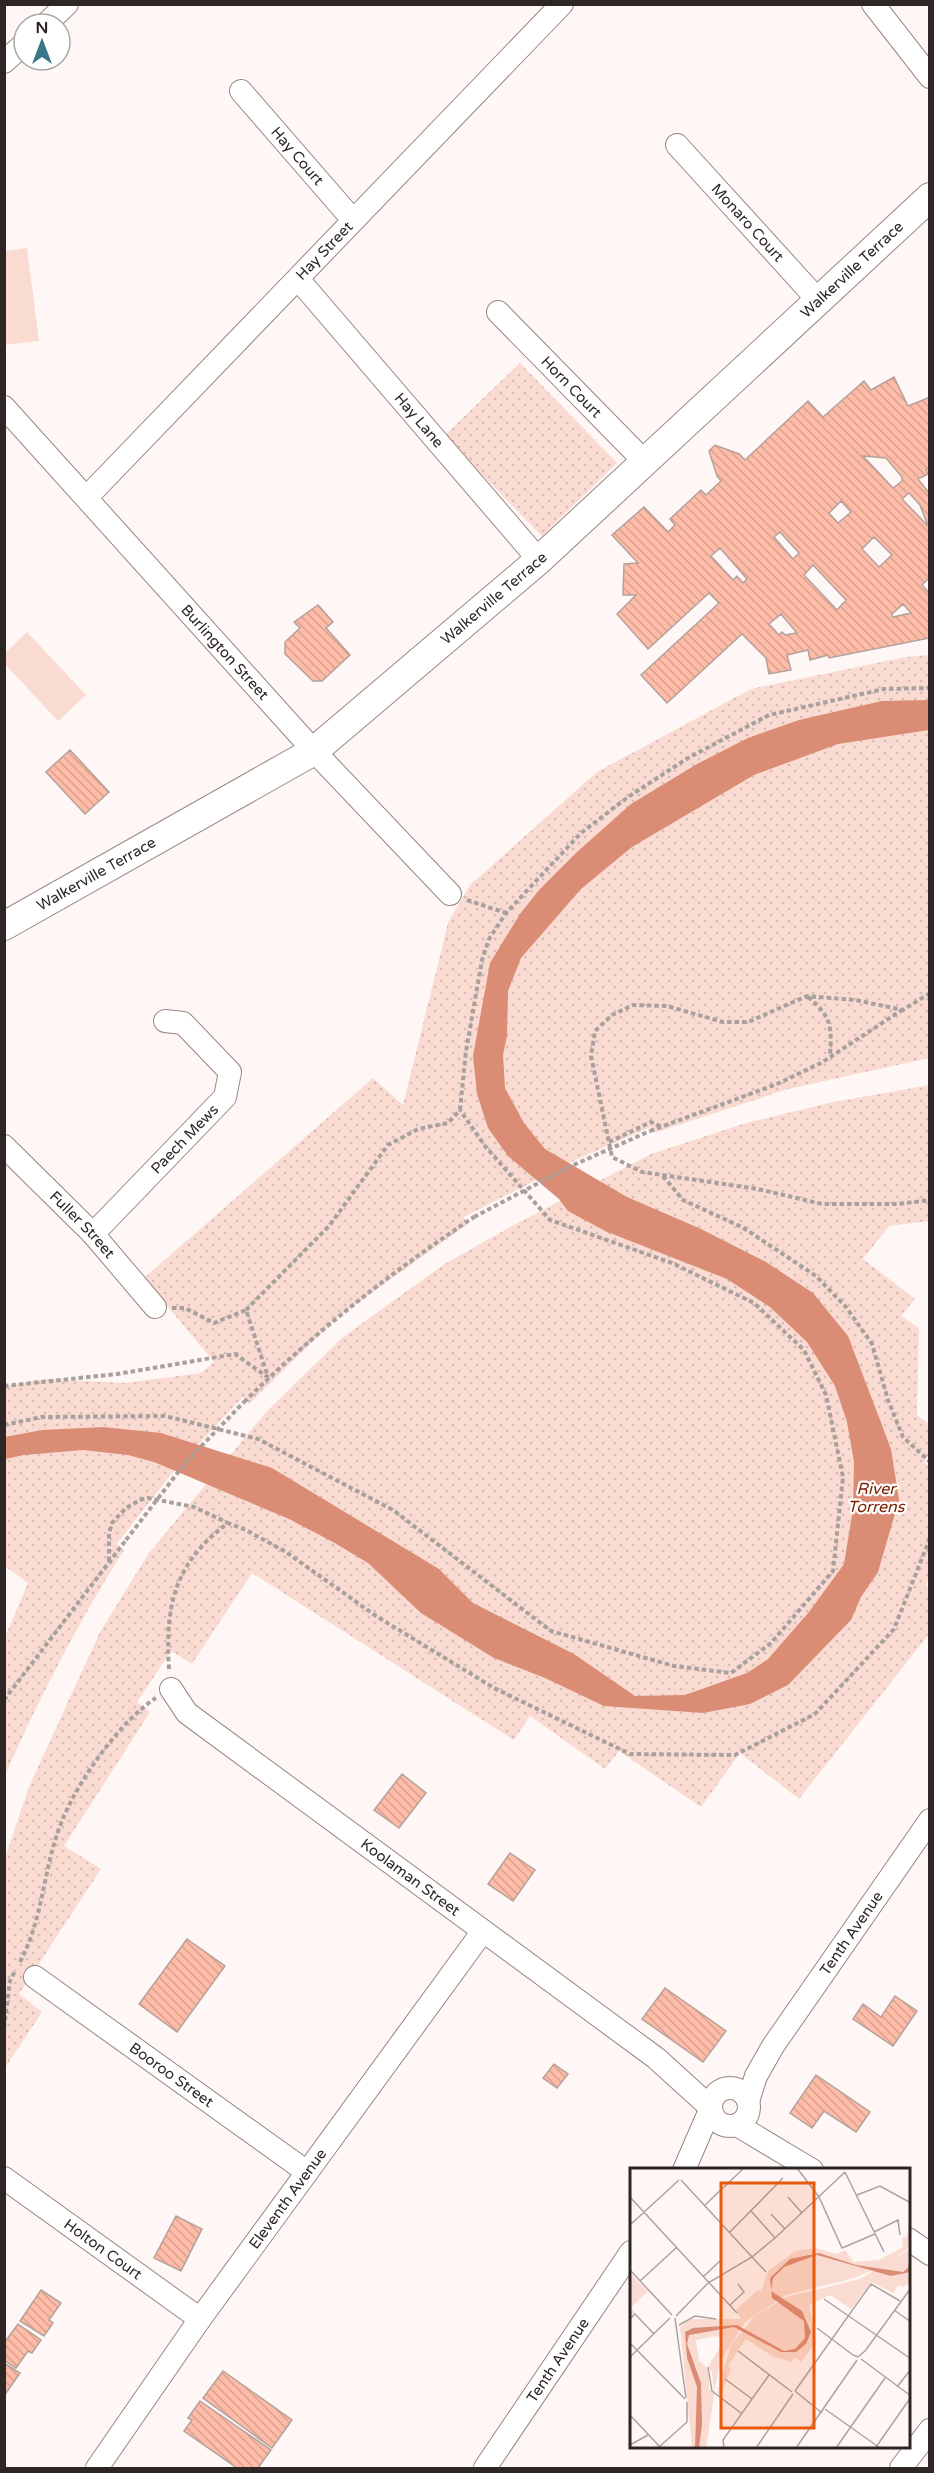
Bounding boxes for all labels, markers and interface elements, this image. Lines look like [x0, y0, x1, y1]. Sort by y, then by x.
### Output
north arrow [12, 12, 72, 72]
text: N [36, 18, 48, 38]
street label: Hay Court [267, 123, 328, 189]
street label: Monaro Court [708, 180, 788, 266]
street label: Hay Street [292, 217, 357, 284]
street label: Walkerville Terrace [797, 217, 907, 322]
street label: Horn Court [537, 352, 606, 422]
street label: Hay Lane [391, 389, 448, 451]
street label: Walkerville Terrace [437, 548, 551, 648]
street label: Burlington Street [177, 601, 273, 704]
street label: Walkerville Terrace [34, 833, 159, 915]
street label: Paech Mews [147, 1100, 222, 1177]
street label: Fuller Street [46, 1187, 119, 1262]
water label: River Torrens [848, 1479, 906, 1517]
street label: Koolaman Street [357, 1835, 464, 1920]
street label: Tenth Avenue [816, 1888, 887, 1979]
street label: Booroo Street [126, 2039, 217, 2111]
street label: Eleventh Avenue [245, 2145, 330, 2252]
inset map [630, 2168, 910, 2449]
street label: Holton Court [61, 2215, 146, 2283]
street label: Tenth Avenue [523, 2315, 593, 2406]

